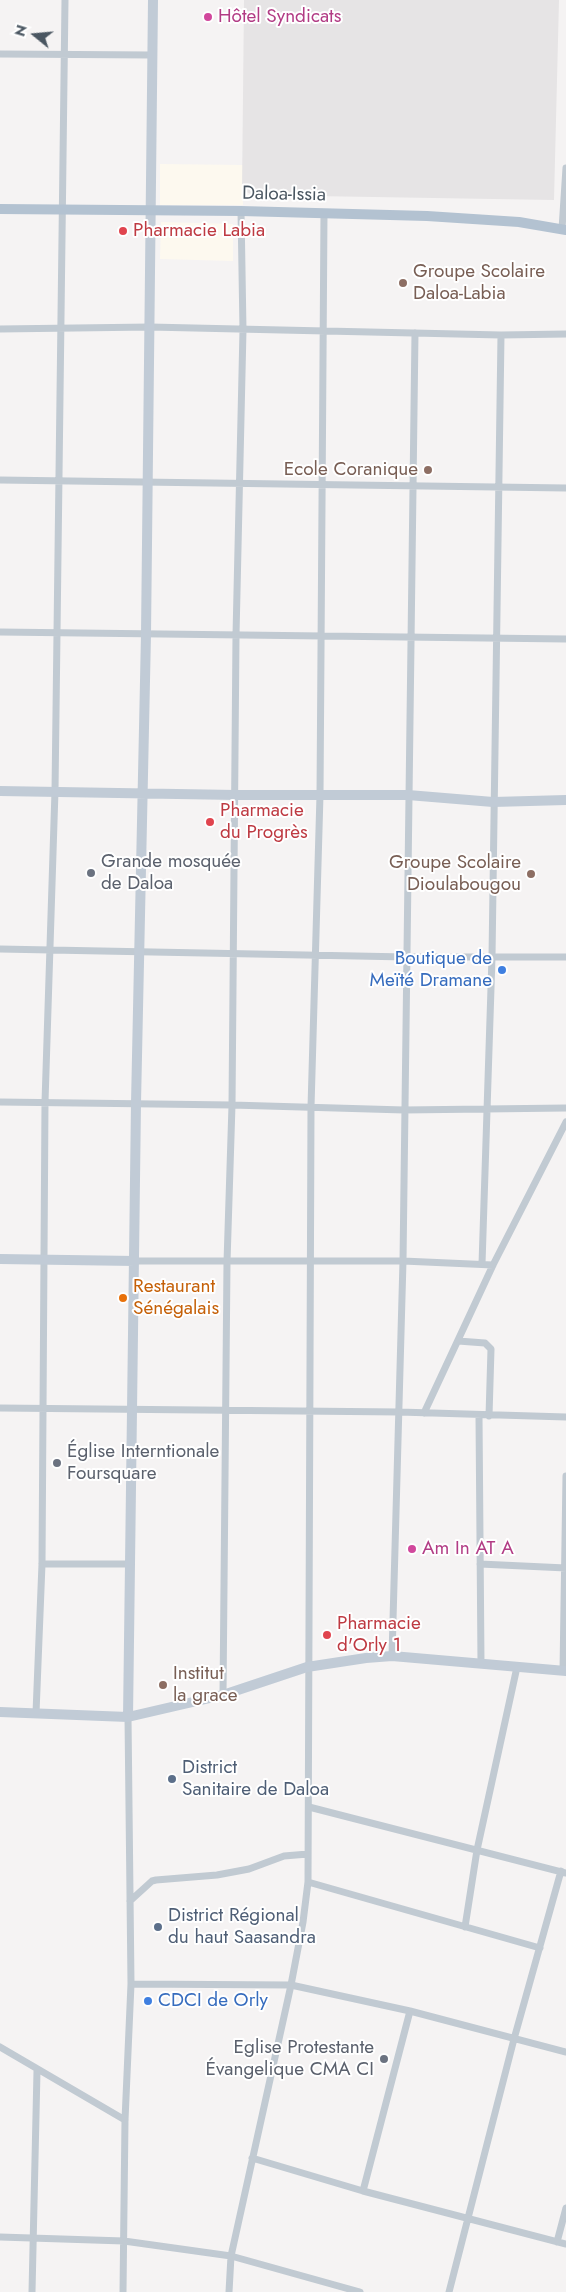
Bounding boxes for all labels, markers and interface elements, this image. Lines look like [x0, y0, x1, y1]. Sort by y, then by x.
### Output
place label: Hôtel Syndicats [218, 6, 341, 28]
north arrow [10, 10, 60, 60]
marker: Hôtel Syndicats [202, 11, 214, 23]
text: N [9, 22, 32, 39]
street label: Daloa-Issia [242, 183, 326, 207]
place label: Pharmacie Labia [133, 220, 265, 242]
marker: Pharmacie Labia [117, 225, 129, 237]
place label: Groupe Scolaire Daloa-Labia [413, 261, 545, 305]
marker: Groupe Scolaire Daloa-Labia [397, 277, 409, 289]
place label: Ecole Coranique [284, 459, 418, 481]
marker: Ecole Coranique [422, 464, 434, 476]
place label: Pharmacie du Progrès [220, 800, 308, 844]
marker: Pharmacie du Progrès [204, 816, 216, 828]
place label: Grande mosquée de Daloa [101, 851, 241, 895]
place label: Groupe Scolaire Dioulabougou [389, 852, 521, 896]
marker: Grande mosquée de Daloa [85, 867, 97, 879]
marker: Groupe Scolaire Dioulabougou [525, 868, 537, 880]
place label: Boutique de Meïté Dramane [370, 948, 492, 992]
marker: Boutique de Meïté Dramane [496, 964, 508, 976]
place label: Restaurant Sénégalais [133, 1276, 219, 1320]
marker: Restaurant Sénégalais [117, 1292, 129, 1304]
place label: Église Interntionale Foursquare [67, 1441, 219, 1485]
marker: Église Interntionale Foursquare [51, 1457, 63, 1469]
place label: Am In AT A [422, 1538, 514, 1560]
marker: Am In AT A [406, 1543, 418, 1555]
place label: Pharmacie d'Orly 1 [337, 1613, 421, 1657]
marker: Pharmacie d'Orly 1 [321, 1629, 333, 1641]
place label: Institut la grace [173, 1663, 238, 1707]
marker: Institut la grace [157, 1679, 169, 1691]
place label: District Sanitaire de Daloa [182, 1757, 329, 1801]
marker: District Sanitaire de Daloa [166, 1773, 178, 1785]
place label: District Régional du haut Saasandra [168, 1905, 316, 1949]
marker: District Régional du haut Saasandra [152, 1921, 164, 1933]
place label: CDCI de Orly [158, 1990, 268, 2012]
marker: CDCI de Orly [142, 1995, 154, 2007]
place label: Eglise Protestante Évangelique CMA CI [206, 2037, 374, 2081]
marker: Eglise Protestante Évangelique CMA CI [378, 2053, 390, 2065]

